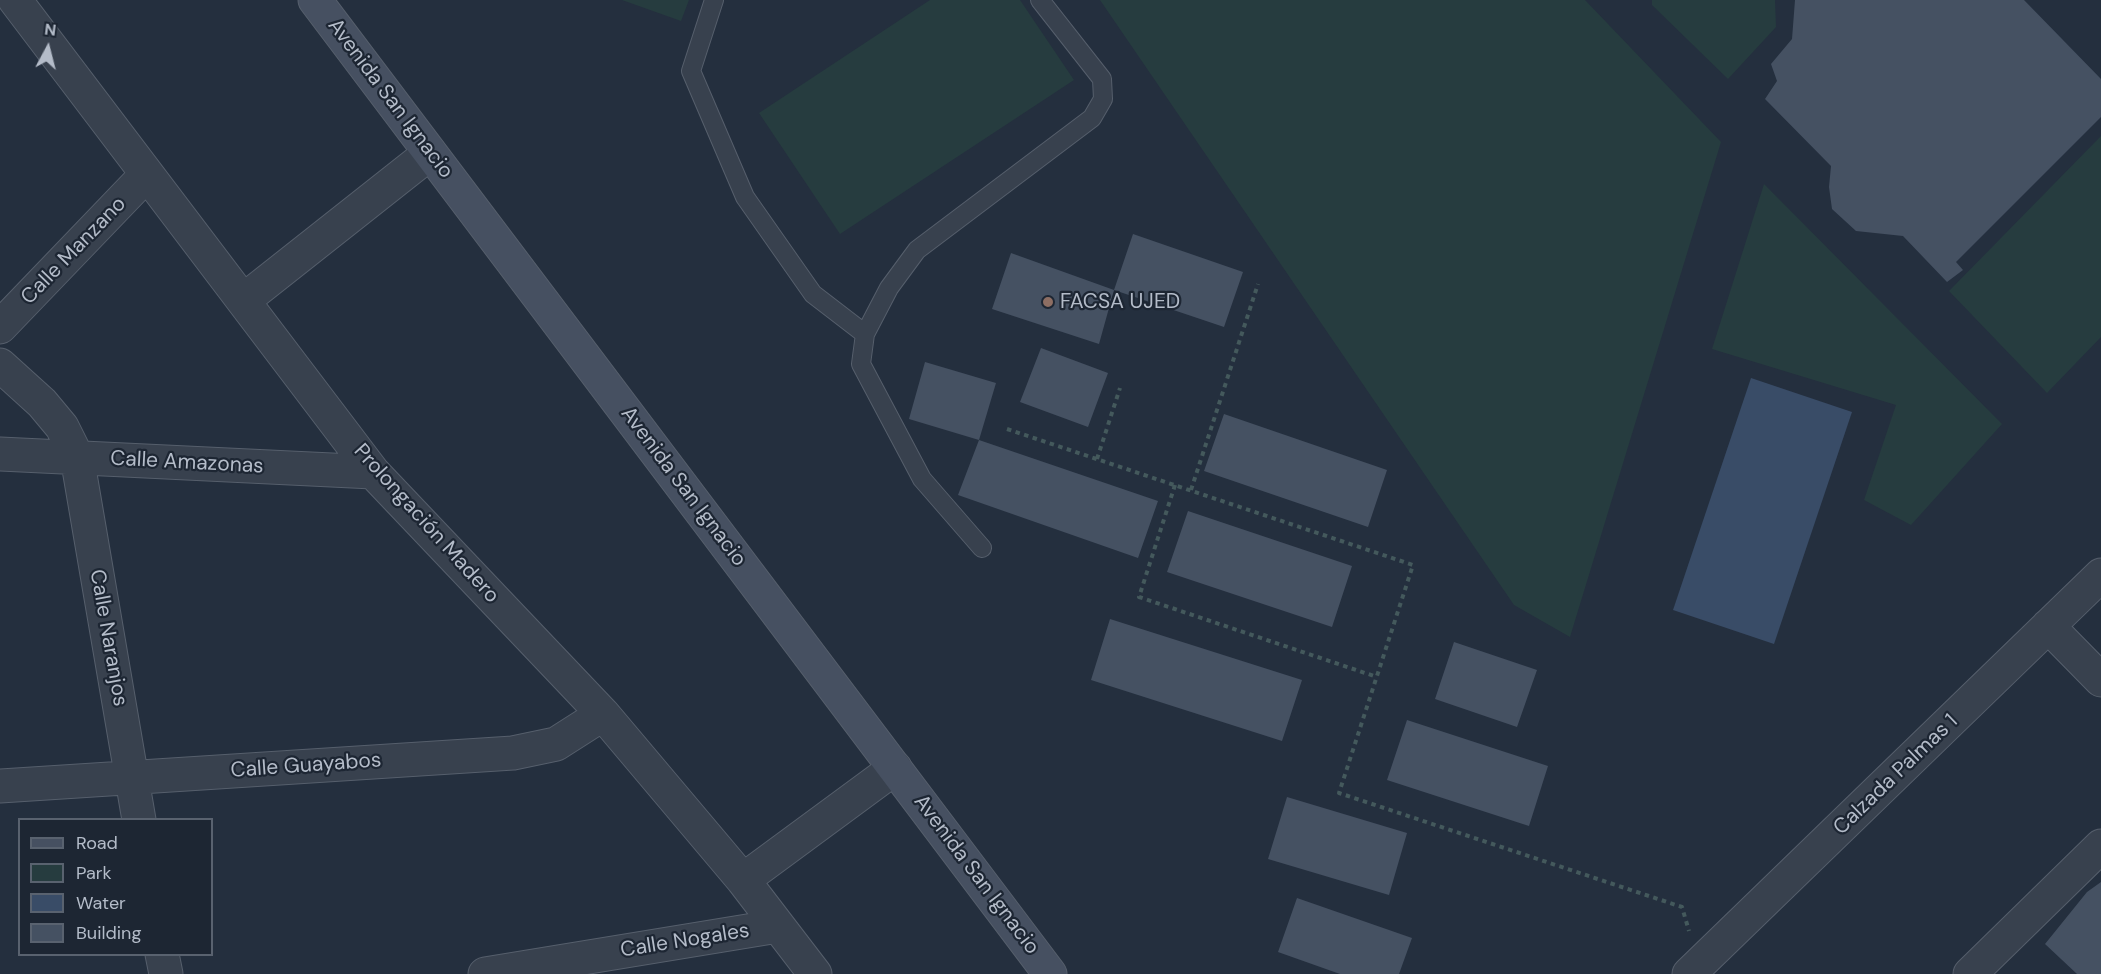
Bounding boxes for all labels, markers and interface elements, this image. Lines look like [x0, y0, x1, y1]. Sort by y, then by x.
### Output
street label: Avenida San Ignacio [322, 14, 458, 184]
north arrow [18, 18, 78, 78]
text: N [43, 19, 57, 41]
street label: Calle Manzano [16, 192, 132, 310]
place label: FACSA UJED [1060, 289, 1180, 315]
marker: FACSA UJED [1041, 295, 1055, 309]
street label: Avenida San Ignacio [615, 402, 751, 572]
street label: Prolongación Madero [348, 439, 504, 609]
street label: Calle Amazonas [110, 446, 264, 480]
street label: Calle Naranjos [84, 568, 132, 708]
street label: Calzada Palmas 1 [1829, 709, 1963, 841]
street label: Calle Guayabos [230, 748, 382, 784]
street label: Avenida San Ignacio [908, 790, 1044, 960]
legend [18, 818, 213, 956]
text: Road [76, 831, 118, 855]
text: Park [76, 861, 112, 885]
text: Water [76, 891, 126, 915]
street label: Calle Nogales [619, 918, 751, 964]
text: Building [76, 921, 141, 945]

